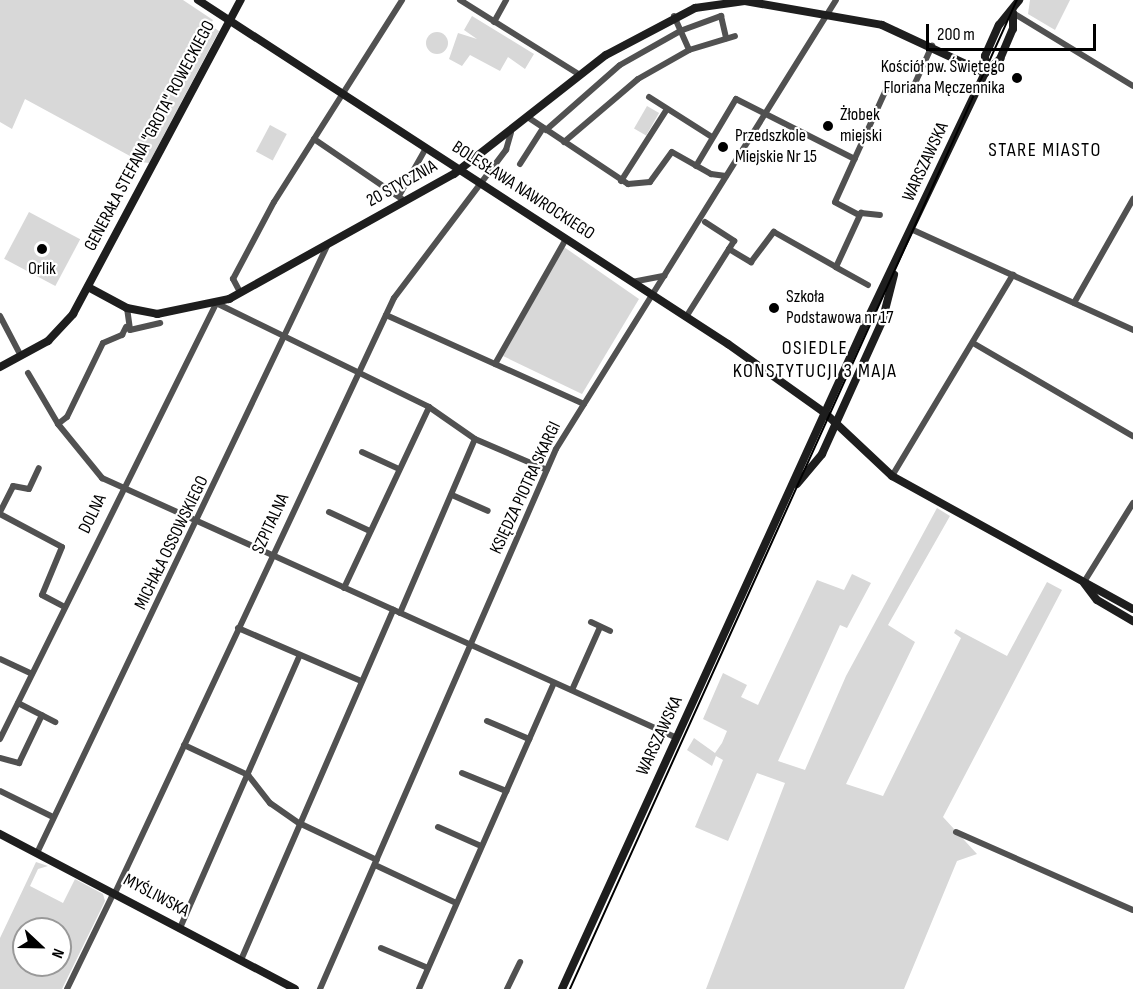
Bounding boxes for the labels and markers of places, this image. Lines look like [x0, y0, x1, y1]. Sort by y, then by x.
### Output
place label: Kościół pw. Świętego Floriana Męczennika [881, 57, 1005, 100]
marker: Kościół pw. Świętego Floriana Męczennika [1010, 71, 1024, 85]
place label: Żłobek miejski [840, 105, 882, 148]
marker: Żłobek miejski [821, 119, 835, 133]
place label: Przedszkole Miejskie Nr 15 [735, 126, 817, 168]
marker: Przedszkole Miejskie Nr 15 [716, 140, 730, 154]
marker: Orlik [35, 242, 49, 256]
place label: Orlik [28, 258, 56, 280]
place label: Szkoła Podstawowa nr 17 [786, 287, 894, 330]
marker: Szkoła Podstawowa nr 17 [767, 301, 781, 315]

